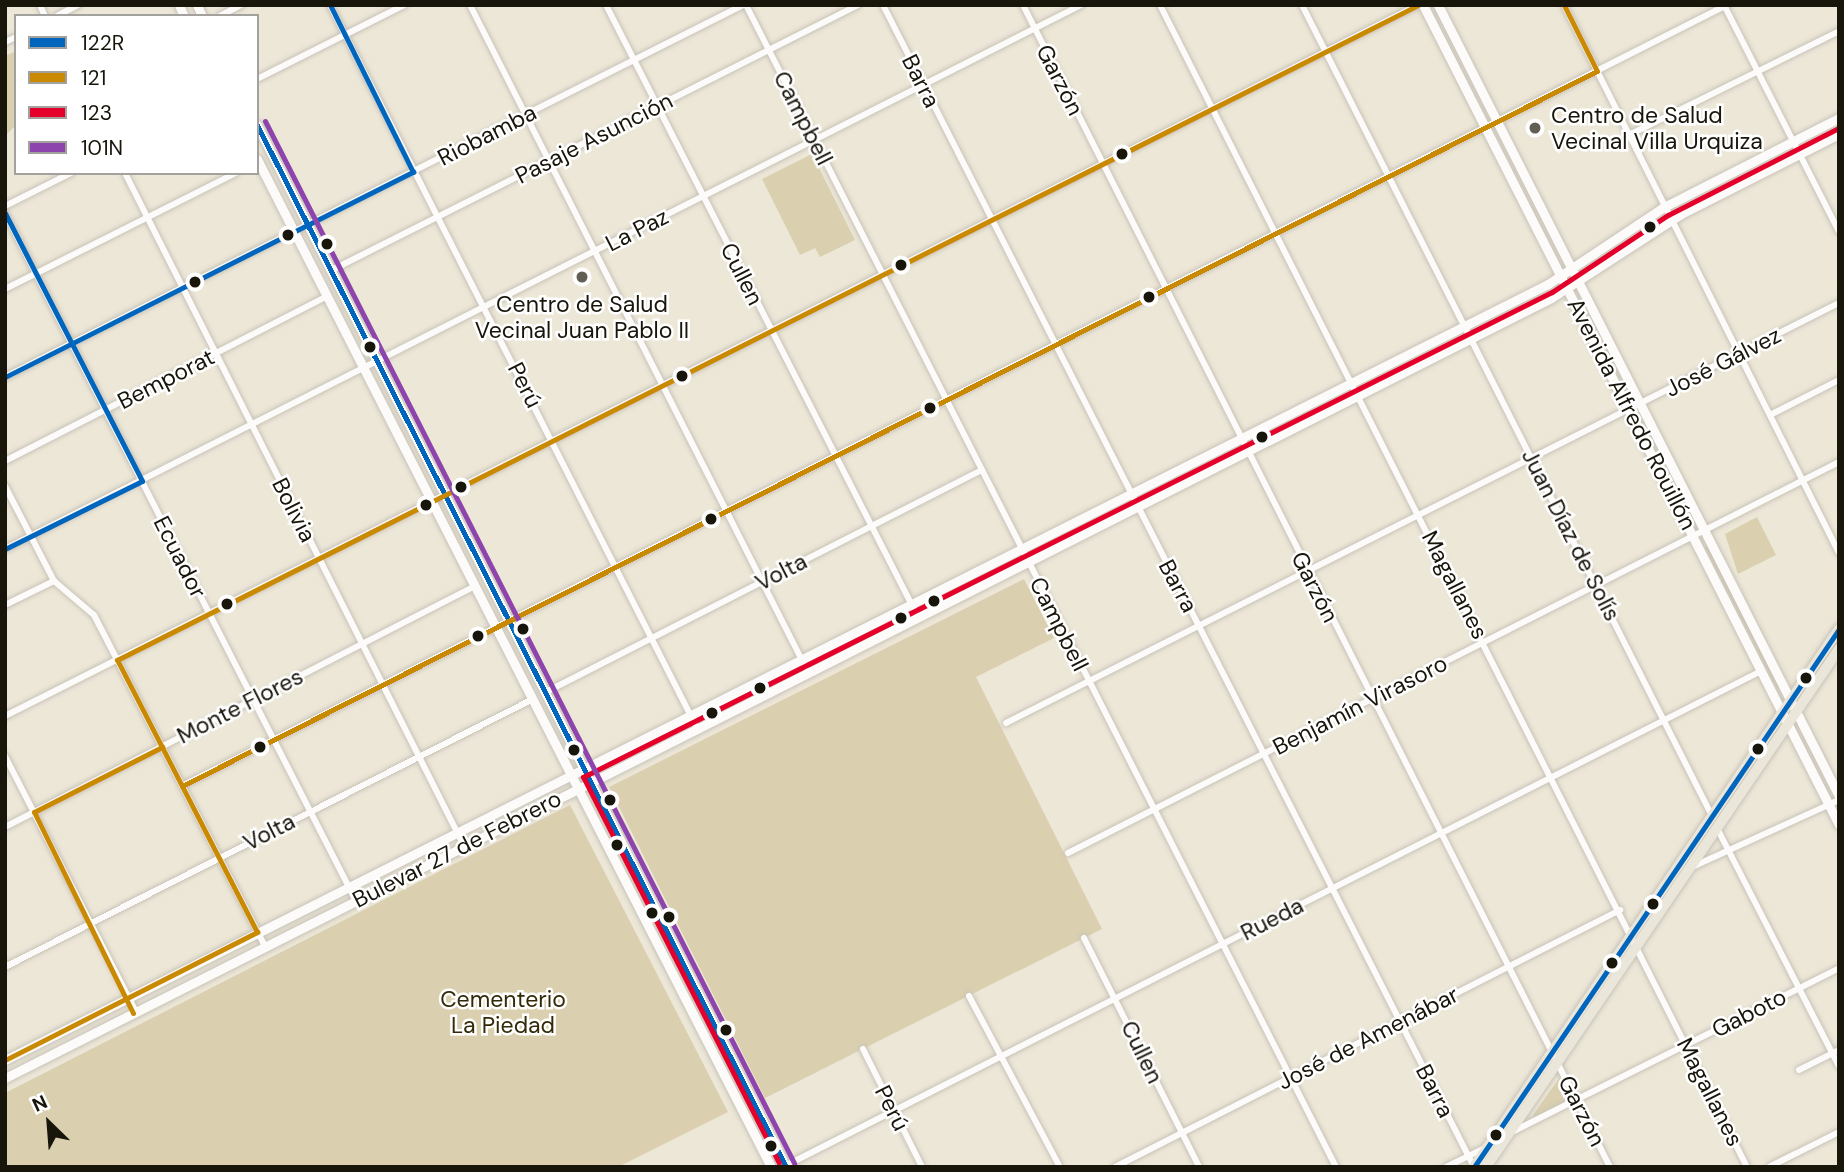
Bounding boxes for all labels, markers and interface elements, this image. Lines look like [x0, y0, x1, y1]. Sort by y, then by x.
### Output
legend [14, 14, 259, 175]
text: 122R [81, 29, 124, 57]
street label: Garzón [1030, 40, 1090, 120]
street label: Barra [896, 50, 946, 112]
text: 121 [81, 64, 106, 92]
street label: Campbell [768, 66, 838, 170]
street label: Pasaje Asunción [511, 86, 677, 190]
street label: Riobamba [433, 98, 541, 172]
text: 123 [81, 99, 112, 127]
place label: Centro de Salud Vecinal Villa Urquiza [1551, 101, 1763, 155]
marker: Centro de Salud Vecinal Villa Urquiza [1525, 118, 1545, 138]
text: 101N [81, 134, 123, 162]
unlabelled marker [1115, 147, 1129, 161]
street label: La Paz [601, 203, 673, 257]
unlabelled marker [1643, 220, 1657, 234]
unlabelled marker [281, 228, 295, 242]
unlabelled marker [320, 237, 334, 251]
street label: Cullen [715, 238, 769, 310]
unlabelled marker [894, 258, 908, 272]
marker: Centro de Salud Vecinal Juan Pablo II [572, 267, 592, 287]
unlabelled marker [188, 275, 202, 289]
place label: Centro de Salud Vecinal Juan Pablo II [475, 290, 689, 344]
unlabelled marker [1142, 290, 1156, 304]
street label: Avenida Alfredo Rouillón [1561, 293, 1703, 535]
street label: José Gálvez [1661, 321, 1785, 403]
unlabelled marker [363, 340, 377, 354]
street label: Bemporat [113, 343, 219, 415]
street label: Perú [502, 358, 548, 412]
unlabelled marker [675, 369, 689, 383]
unlabelled marker [923, 401, 937, 415]
unlabelled marker [1255, 430, 1269, 444]
street label: Juan Díaz de Solís [1516, 445, 1626, 625]
street label: Bolivia [266, 473, 322, 547]
unlabelled marker [454, 480, 468, 494]
unlabelled marker [419, 498, 433, 512]
street label: Ecuador [148, 511, 212, 603]
unlabelled marker [704, 512, 718, 526]
street label: Magallanes [1416, 526, 1494, 644]
street label: Volta [751, 547, 811, 597]
street label: Garzón [1285, 547, 1345, 627]
street label: Barra [1153, 555, 1203, 617]
street label: Campbell [1024, 572, 1094, 676]
unlabelled marker [927, 594, 941, 608]
unlabelled marker [220, 597, 234, 611]
unlabelled marker [894, 611, 908, 625]
unlabelled marker [516, 622, 530, 636]
unlabelled marker [471, 629, 485, 643]
street label: Benjamín Virasoro [1268, 649, 1452, 761]
street label: Monte Flores [172, 662, 308, 750]
unlabelled marker [1799, 671, 1813, 685]
unlabelled marker [753, 681, 767, 695]
unlabelled marker [705, 706, 719, 720]
unlabelled marker [253, 740, 267, 754]
unlabelled marker [1751, 742, 1765, 756]
unlabelled marker [567, 743, 581, 757]
street label: Bulevar 27 de Febrero [348, 784, 566, 914]
unlabelled marker [603, 793, 617, 807]
street label: Volta [239, 807, 299, 857]
unlabelled marker [610, 838, 624, 852]
street label: Rueda [1236, 892, 1308, 946]
unlabelled marker [1646, 897, 1660, 911]
unlabelled marker [645, 906, 659, 920]
unlabelled marker [662, 910, 676, 924]
unlabelled marker [1605, 956, 1619, 970]
street label: José de Amenábar [1273, 980, 1463, 1096]
street label: Gaboto [1707, 983, 1791, 1043]
park label: Cementerio La Piedad [440, 985, 566, 1039]
street label: Cullen [1115, 1016, 1169, 1088]
unlabelled marker [719, 1023, 733, 1037]
street label: Magallanes [1671, 1033, 1749, 1151]
street label: Barra [1410, 1060, 1460, 1122]
street label: Garzón [1552, 1071, 1612, 1151]
street label: Perú [869, 1081, 915, 1135]
north arrow [14, 1088, 84, 1158]
text: N [28, 1089, 51, 1118]
unlabelled marker [1489, 1128, 1503, 1142]
unlabelled marker [764, 1139, 778, 1153]

